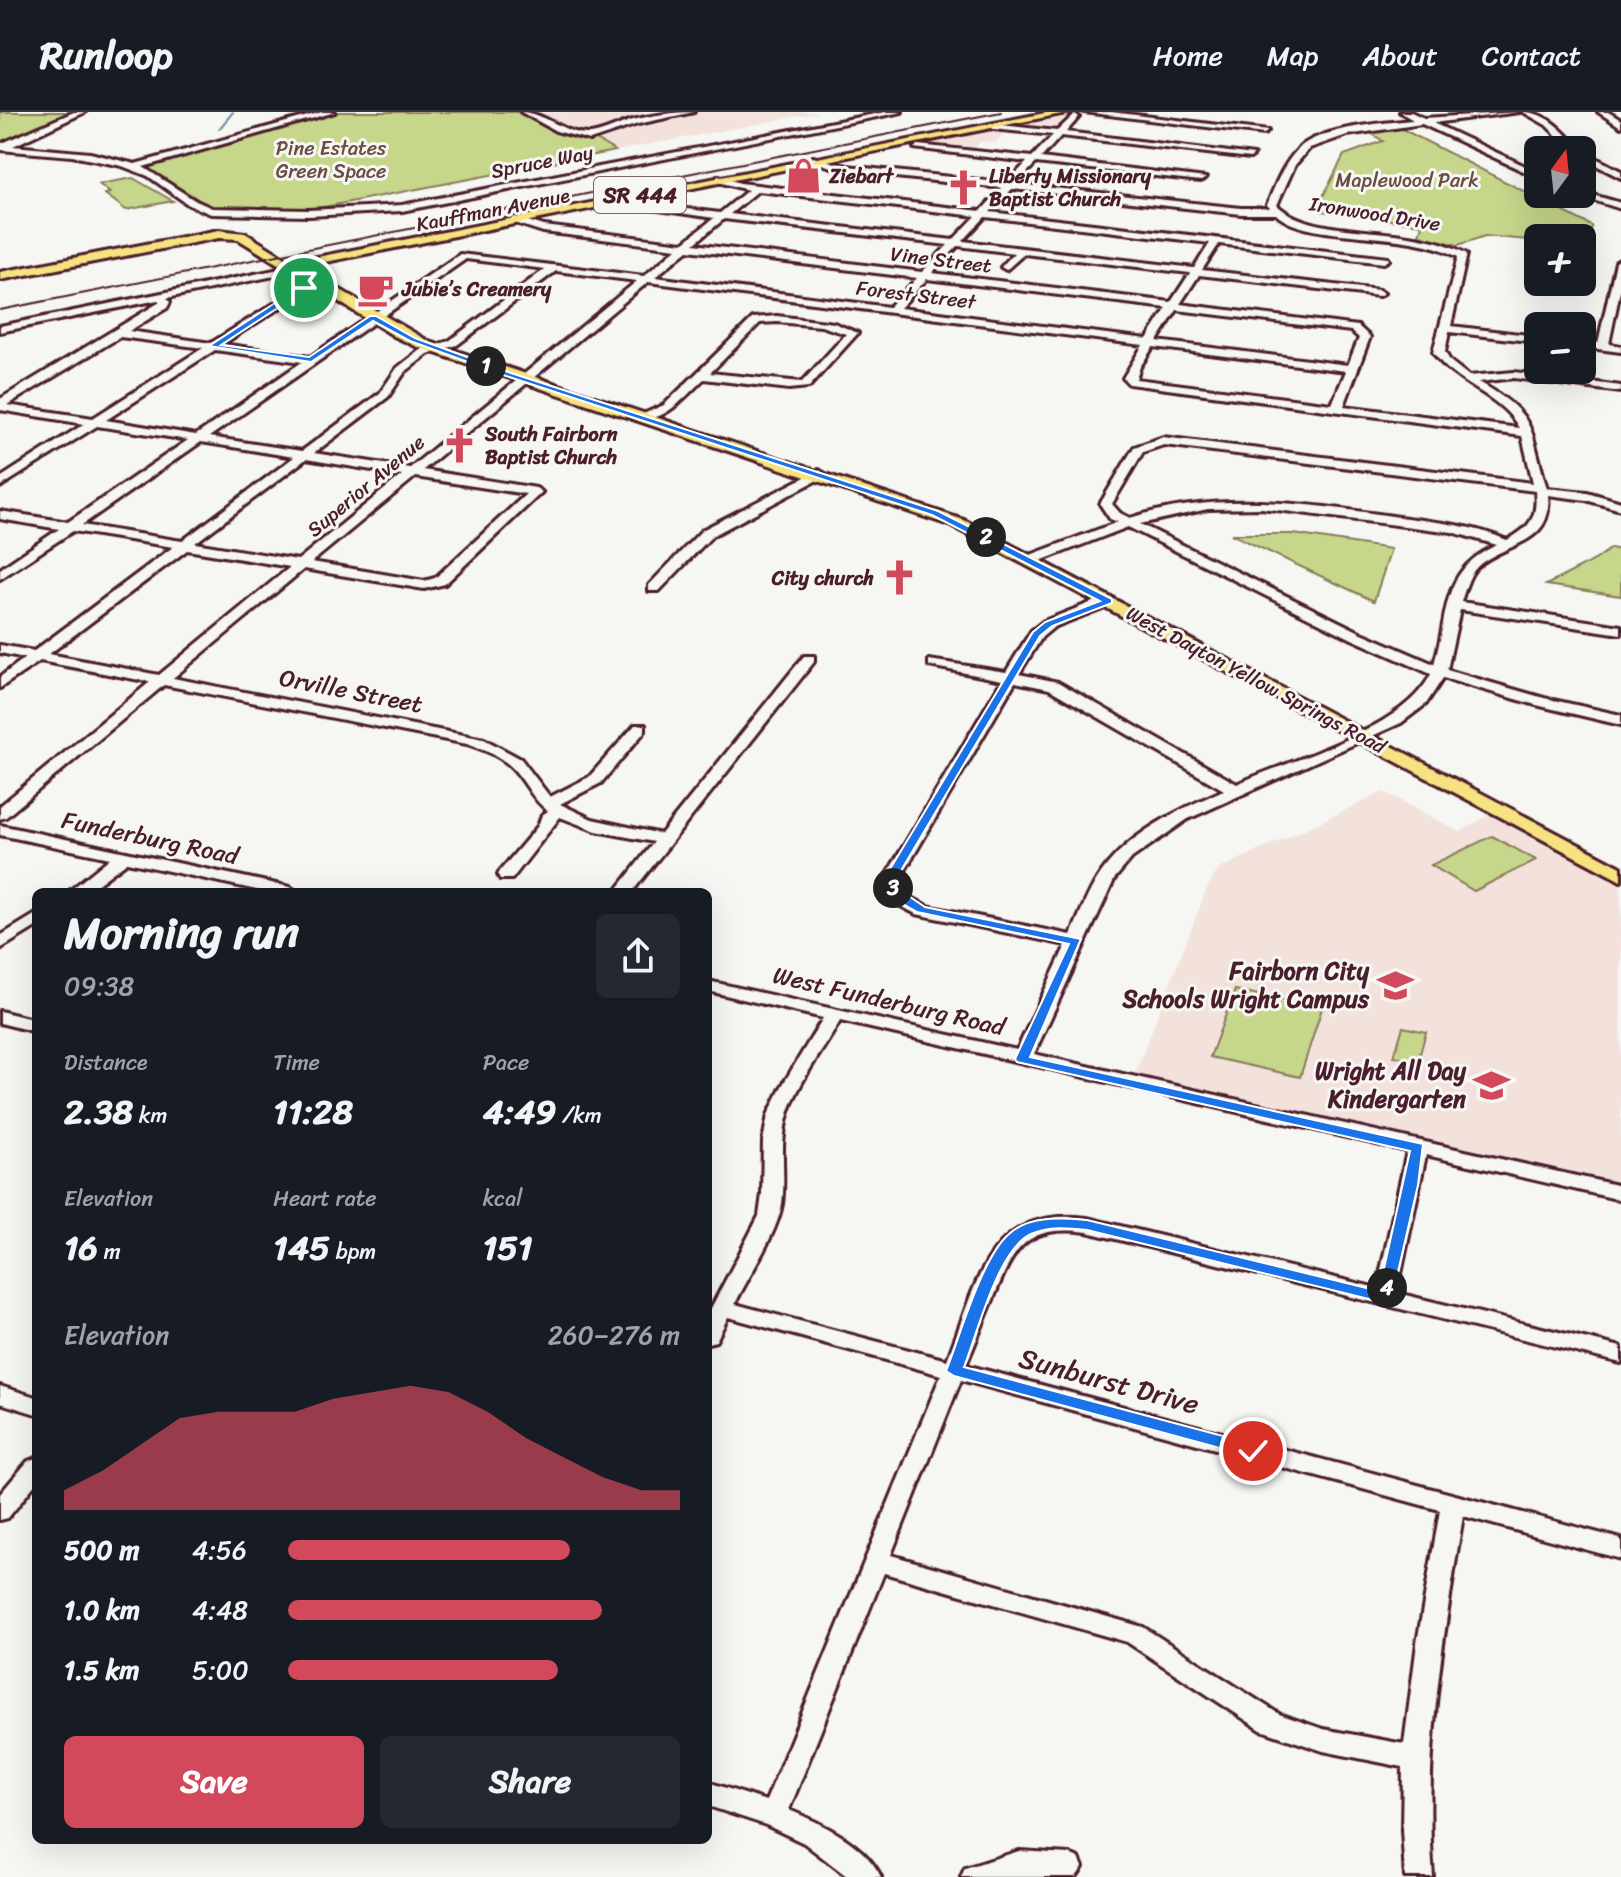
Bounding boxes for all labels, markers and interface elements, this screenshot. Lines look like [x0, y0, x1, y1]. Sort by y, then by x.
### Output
text: Runloop [40, 22, 173, 89]
text: Home [1153, 31, 1223, 80]
text: Map [1267, 31, 1318, 80]
text: About [1362, 31, 1438, 80]
text: Contact [1482, 31, 1581, 80]
park label: Pine Estates Green Space [276, 131, 387, 189]
street label: Spruce Way [488, 135, 597, 189]
north arrow [1524, 136, 1596, 208]
map controls [1524, 136, 1596, 384]
shop icon: Ziebart [784, 157, 822, 195]
place label: Ziebart [828, 159, 895, 194]
place label: Liberty Missionary Baptist Church [989, 159, 1152, 217]
park label: Maplewood Park [1335, 163, 1479, 198]
church icon: Liberty Missionary Baptist Church [944, 169, 982, 207]
road number: SR 444 [594, 177, 686, 213]
street label: Kauffman Avenue [413, 178, 573, 242]
street label: Ironwood Drive [1306, 186, 1443, 242]
button: + [1524, 224, 1596, 296]
street label: Vine Street [888, 236, 994, 284]
pin [270, 254, 338, 322]
icon: arrive [282, 266, 326, 310]
cafe icon: Jubie’s Creamery [357, 270, 395, 308]
street label: Forest Street [854, 270, 979, 320]
place label: Jubie’s Creamery [401, 272, 552, 307]
button: − [1524, 312, 1596, 384]
pin: 1 [466, 346, 506, 386]
text: 1 [481, 346, 491, 385]
place label: South Fairborn Baptist Church [484, 417, 618, 475]
street label: Superior Avenue [299, 426, 433, 546]
church icon: South Fairborn Baptist Church [440, 426, 478, 464]
pin: 2 [966, 517, 1006, 557]
text: 2 [980, 517, 992, 556]
church icon: City church [881, 559, 919, 597]
place label: City church [771, 561, 875, 596]
street label: West Dayton Yellow Springs Road [1120, 596, 1394, 764]
street label: Orville Street [276, 657, 426, 725]
street label: Funderburg Road [58, 799, 244, 878]
pin: 3 [873, 868, 913, 908]
text: 3 [887, 868, 899, 907]
text: Morning run [64, 894, 299, 972]
button: share [596, 914, 680, 998]
place label: Fairborn City Schools Wright Campus [1121, 950, 1370, 1020]
street label: West Funderburg Road [769, 954, 1010, 1048]
text: 09:38 [64, 963, 134, 1009]
school or university icon: Fairborn City Schools Wright Campus [1376, 966, 1414, 1004]
text: Distance [64, 1043, 148, 1082]
text: Time [273, 1043, 320, 1082]
text: Pace [483, 1043, 529, 1082]
place label: Wright All Day Kindergarten [1315, 1050, 1467, 1120]
school or university icon: Wright All Day Kindergarten [1473, 1066, 1511, 1104]
text: 2.38 [64, 1082, 133, 1142]
text: 11:28 [273, 1082, 353, 1142]
text: 4:49 [483, 1082, 556, 1142]
text: km [133, 1096, 167, 1135]
text: /km [556, 1096, 602, 1135]
text: Elevation [64, 1179, 153, 1218]
text: Heart rate [273, 1179, 377, 1218]
text: kcal [483, 1179, 523, 1218]
text: 16 [64, 1218, 98, 1278]
text: 145 [273, 1218, 330, 1278]
text: 151 [483, 1218, 533, 1278]
text: m [98, 1232, 121, 1271]
text: bpm [330, 1232, 376, 1271]
pin: 4 [1367, 1268, 1407, 1308]
text: 4 [1380, 1268, 1394, 1307]
text: Elevation [64, 1312, 169, 1358]
text: 260–276 m [548, 1312, 680, 1358]
street label: Sunburst Drive [1013, 1333, 1205, 1429]
pin [1219, 1417, 1287, 1485]
icon: check [1231, 1429, 1275, 1473]
text: 500 m [64, 1527, 139, 1573]
text: 4:56 [192, 1527, 247, 1573]
text: 1.0 km [64, 1587, 140, 1633]
text: 4:48 [192, 1587, 248, 1633]
text: 1.5 km [64, 1647, 139, 1693]
text: 5:00 [192, 1647, 249, 1693]
button: Save [64, 1736, 364, 1828]
button: Share [380, 1736, 680, 1828]

